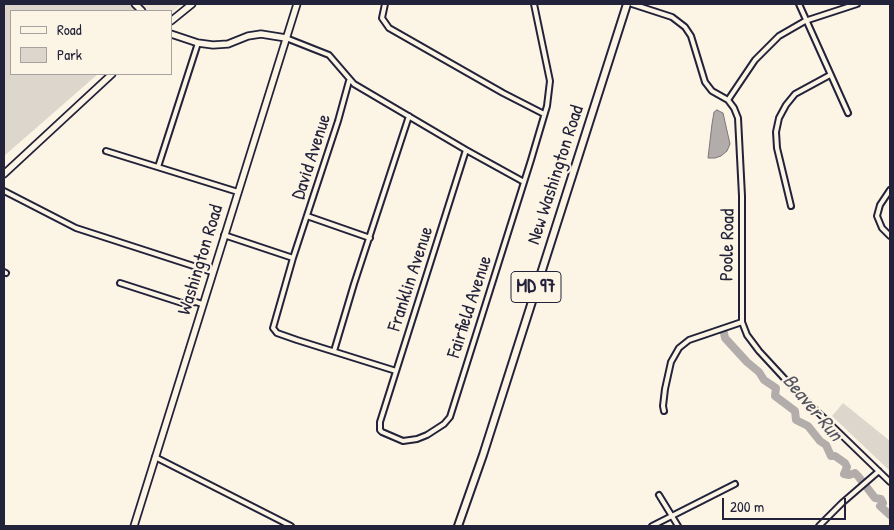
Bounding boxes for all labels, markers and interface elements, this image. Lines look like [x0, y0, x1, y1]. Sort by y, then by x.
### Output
legend [10, 10, 172, 75]
text: Road [57, 19, 82, 40]
text: Park [57, 44, 82, 65]
street label: New Washington Road [523, 103, 589, 247]
street label: David Avenue [288, 111, 336, 203]
street label: Washington Road [173, 202, 229, 318]
street label: Poole Road [716, 209, 740, 281]
street label: Franklin Avenue [383, 224, 439, 334]
street label: Fairfield Avenue [443, 253, 497, 361]
road number: MD 97 [511, 272, 561, 302]
water label: Beaver Run [777, 370, 847, 446]
scale bar [724, 488, 848, 520]
text: 200 m [730, 496, 764, 517]

